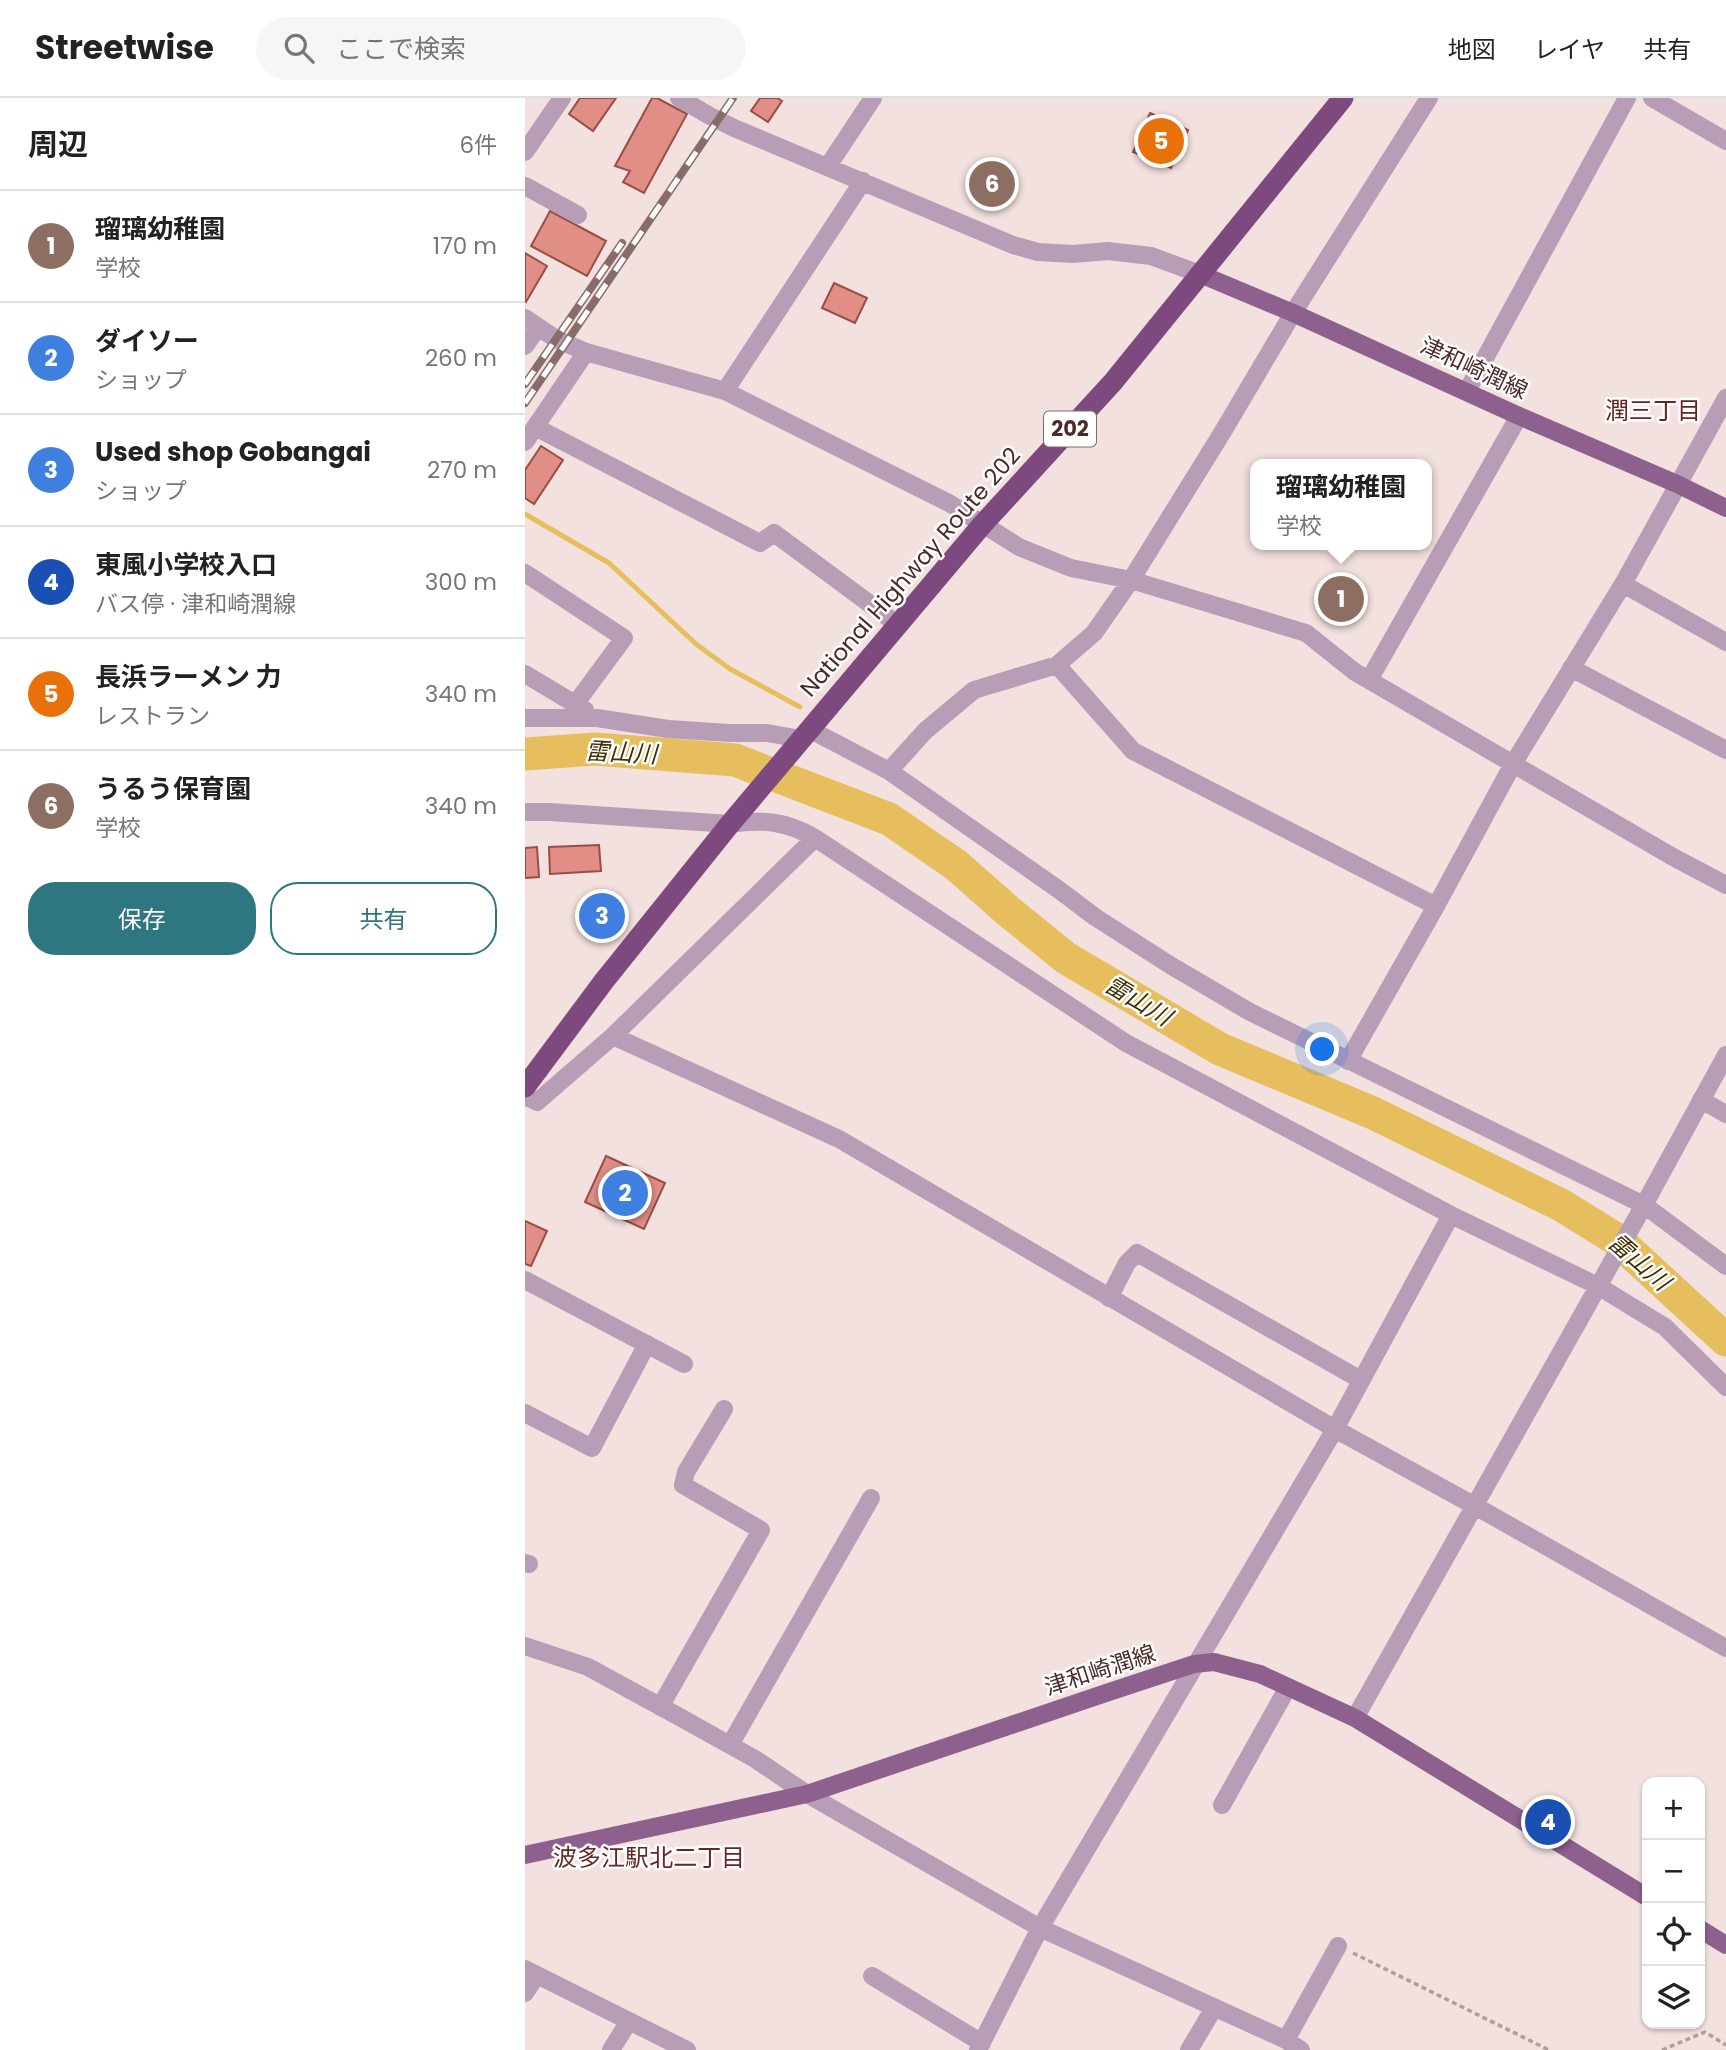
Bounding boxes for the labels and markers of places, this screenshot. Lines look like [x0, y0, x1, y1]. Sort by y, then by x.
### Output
pin: 5 [1138, 115, 1184, 167]
pin: 6 [969, 158, 1015, 210]
pin: 1 [1318, 573, 1364, 625]
pin: 3 [579, 890, 625, 942]
pin: 2 [602, 1167, 648, 1219]
pin: 4 [1525, 1796, 1571, 1848]

